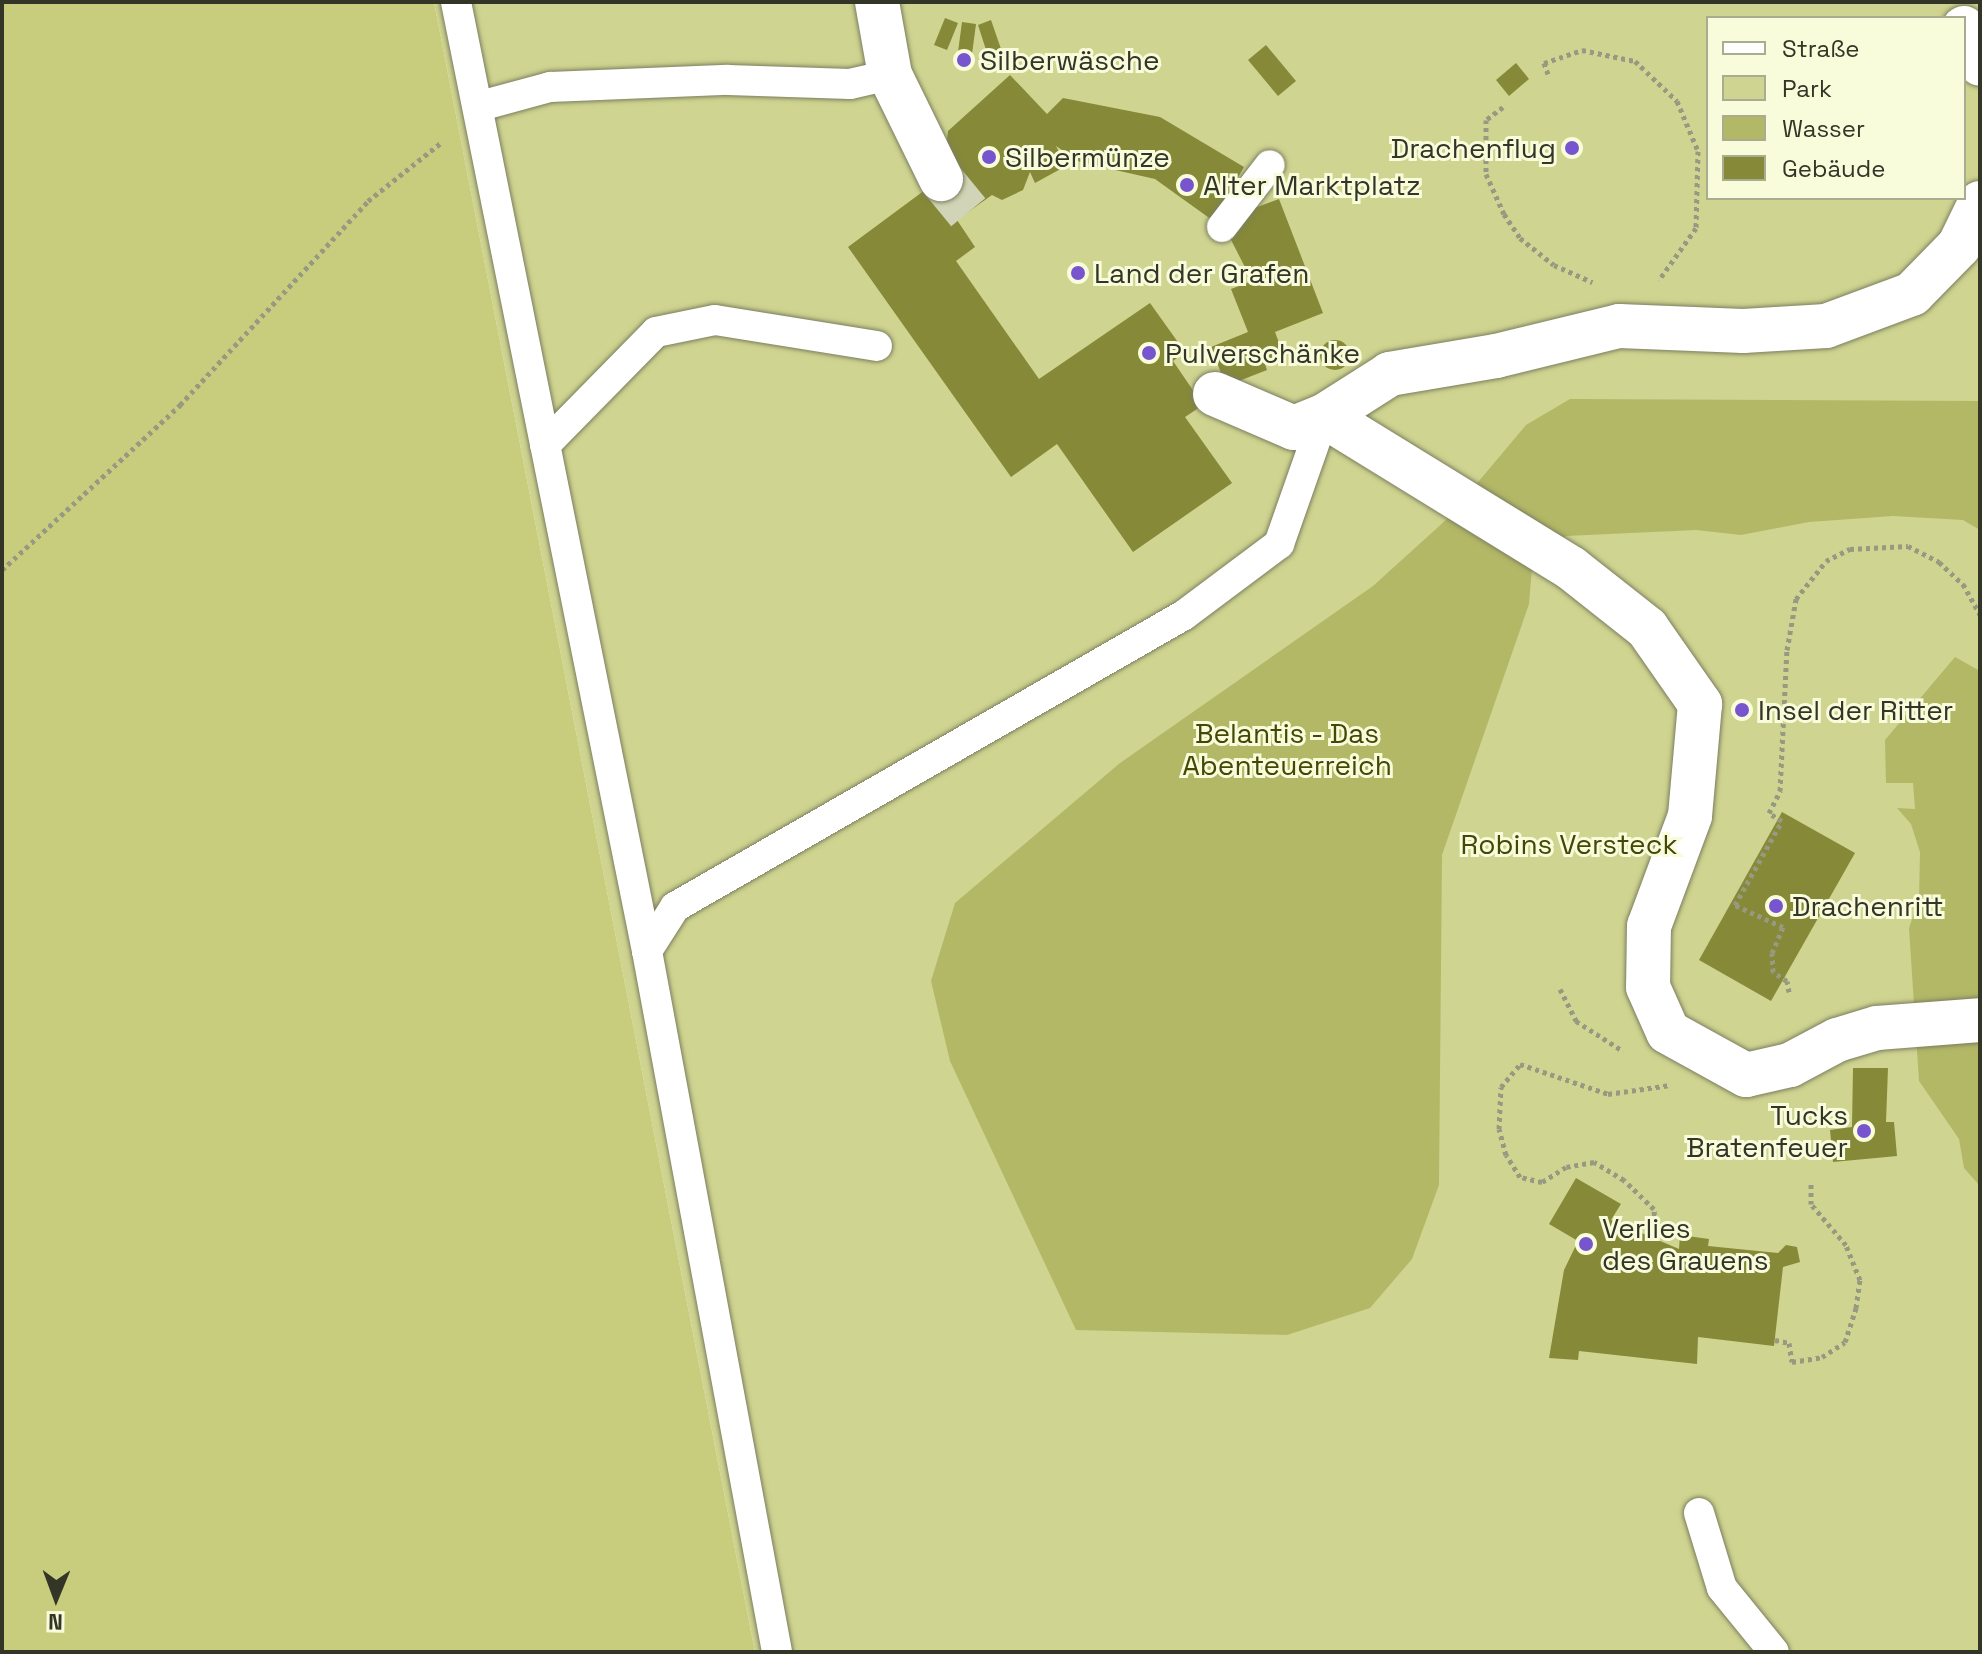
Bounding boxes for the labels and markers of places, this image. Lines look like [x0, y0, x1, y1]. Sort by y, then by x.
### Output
place label: Silberwäsche [980, 43, 1159, 77]
marker: Silberwäsche [955, 51, 973, 69]
place label: Drachenflug [1391, 131, 1556, 165]
marker: Drachenflug [1563, 139, 1581, 157]
place label: Silbermünze [1005, 140, 1170, 174]
marker: Silbermünze [980, 148, 998, 166]
place label: Alter Marktplatz [1203, 168, 1421, 202]
marker: Alter Marktplatz [1178, 176, 1196, 194]
place label: Land der Grafen [1094, 256, 1309, 290]
marker: Land der Grafen [1069, 264, 1087, 282]
place label: Pulverschänke [1165, 336, 1360, 370]
marker: Pulverschänke [1140, 344, 1158, 362]
place label: Insel der Ritter [1758, 693, 1953, 727]
marker: Insel der Ritter [1733, 701, 1751, 719]
place label: Drachenritt [1792, 889, 1943, 923]
marker: Drachenritt [1767, 897, 1785, 915]
place label: Tucks Bratenfeuer [1686, 1098, 1848, 1164]
marker: Tucks Bratenfeuer [1855, 1122, 1873, 1140]
place label: Verlies des Grauens [1602, 1211, 1769, 1277]
marker: Verlies des Grauens [1577, 1235, 1595, 1253]

